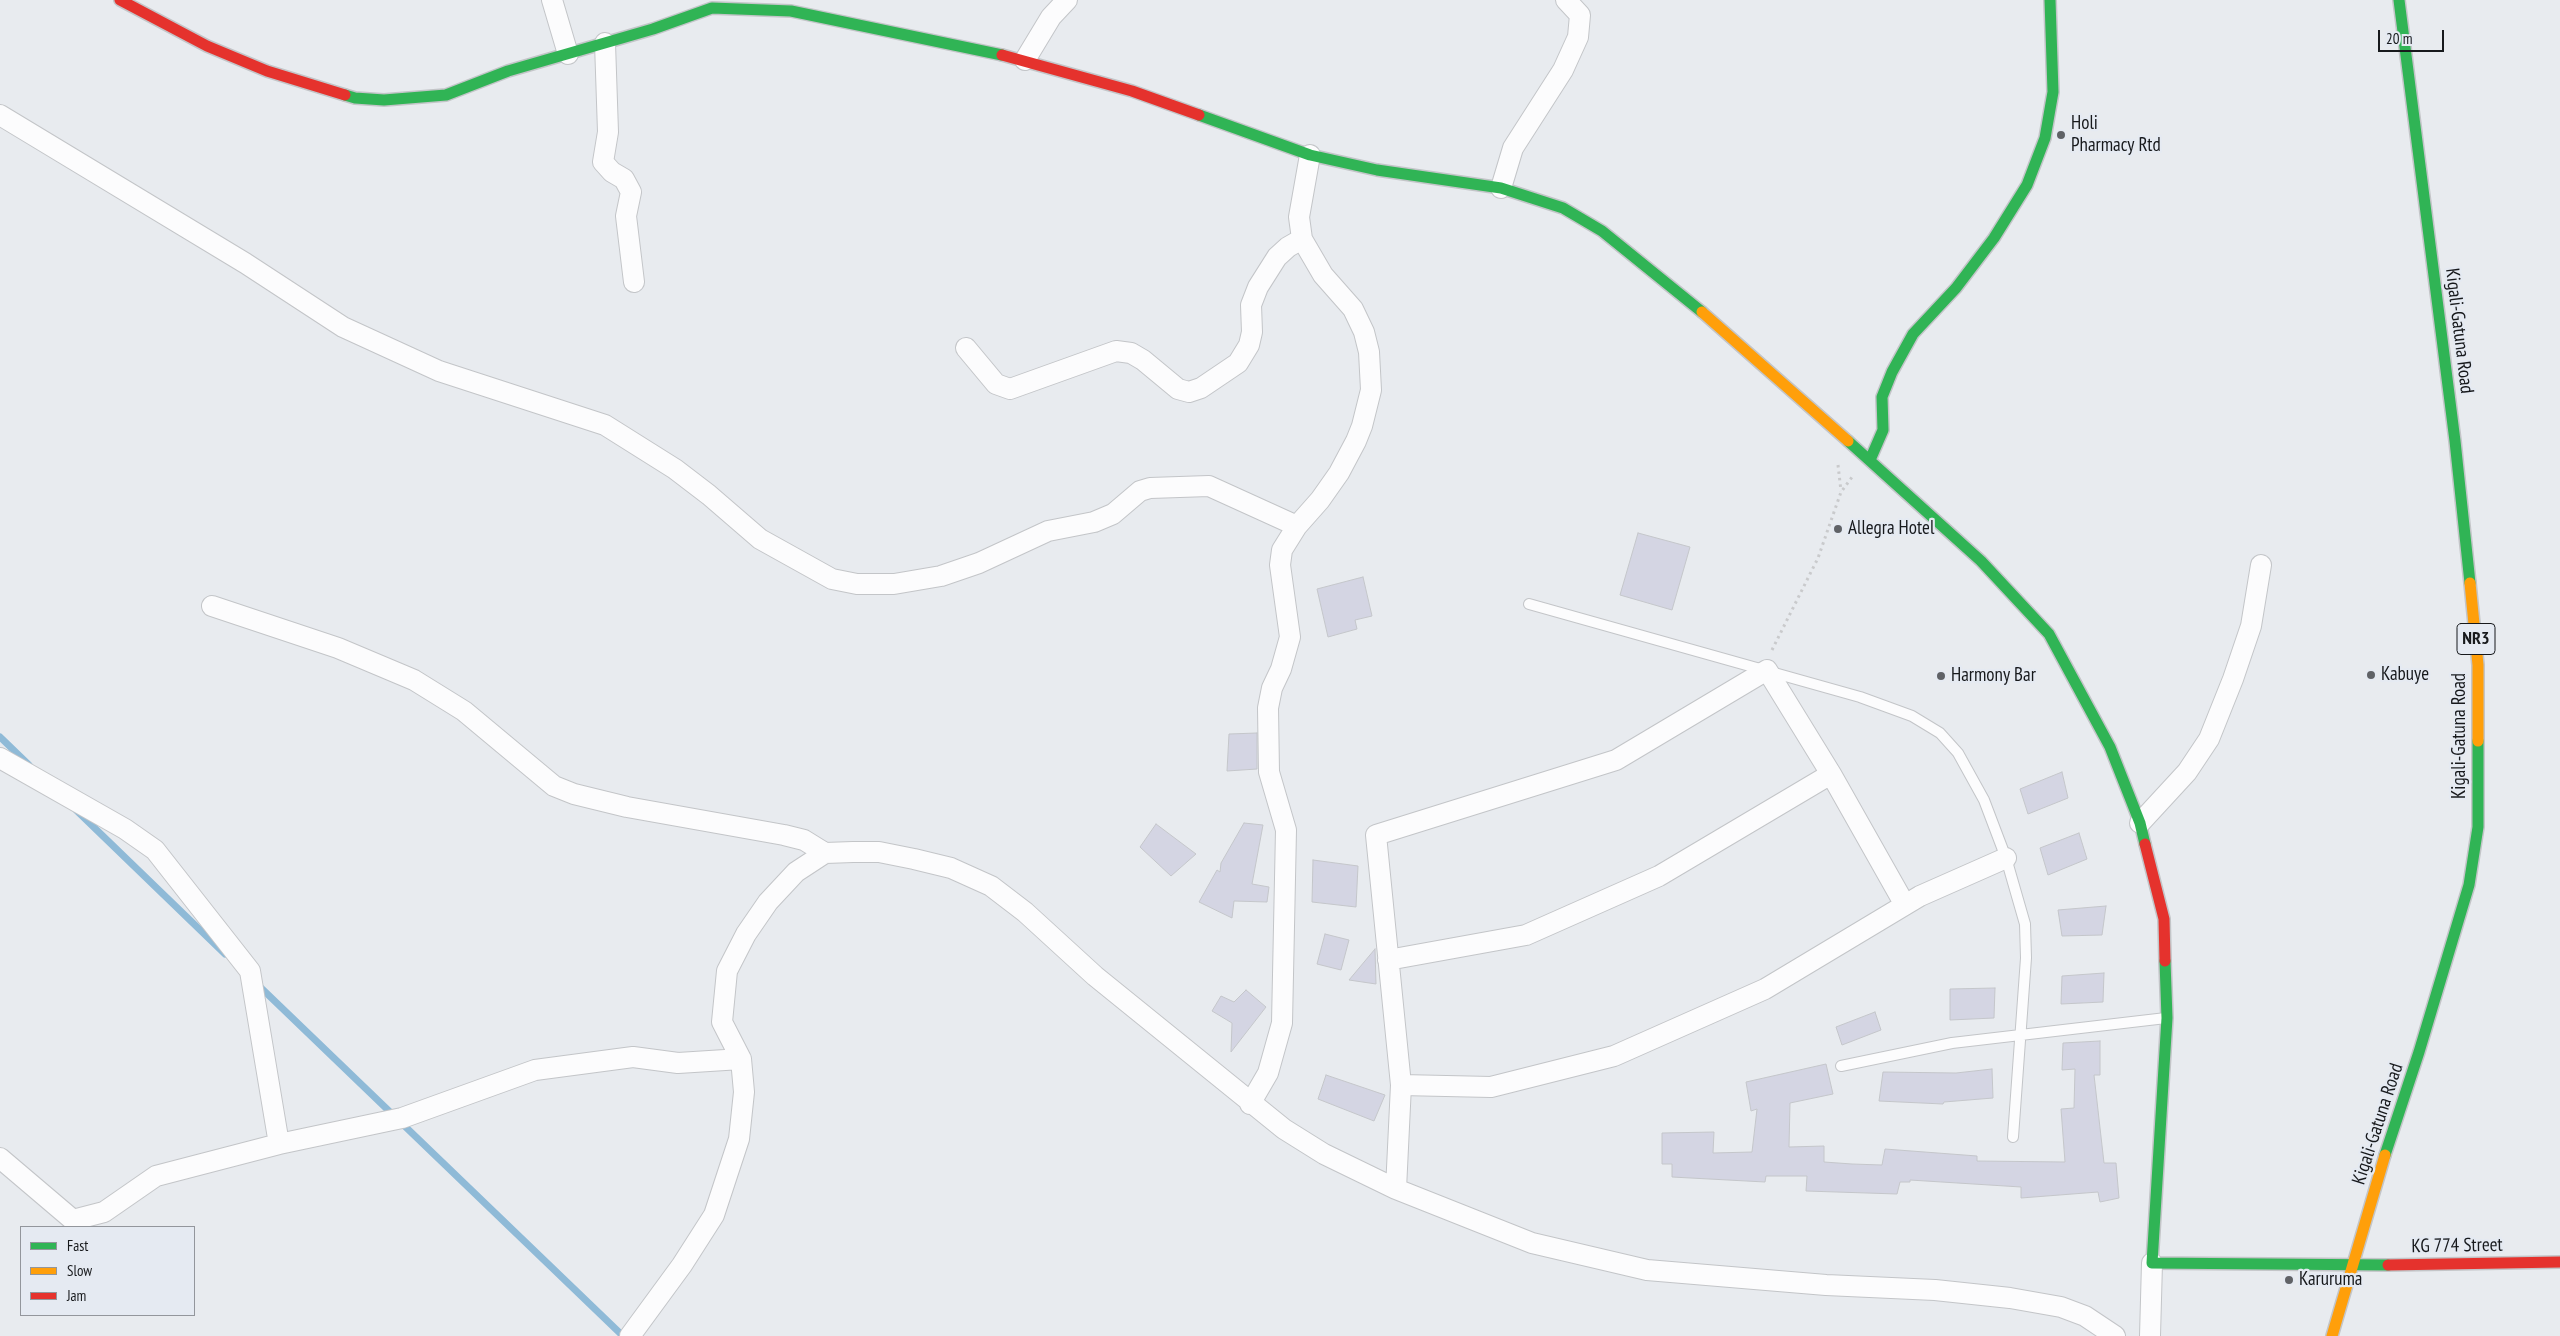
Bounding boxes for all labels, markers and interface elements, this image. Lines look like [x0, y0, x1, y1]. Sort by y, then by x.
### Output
scale bar [2380, 20, 2446, 52]
text: 20 m [2386, 29, 2412, 48]
place label: Holi Pharmacy Rtd [2071, 113, 2161, 157]
marker: Holi Pharmacy Rtd [2055, 129, 2067, 141]
street label: Kigali-Gatuna Road [2440, 267, 2478, 395]
place label: Allegra Hotel [1848, 518, 1934, 540]
marker: Allegra Hotel [1832, 523, 1844, 535]
road number: NR3 [2457, 624, 2495, 654]
place label: Kabuye [2381, 664, 2429, 686]
place label: Harmony Bar [1951, 665, 2036, 687]
marker: Kabuye [2365, 669, 2377, 681]
marker: Harmony Bar [1935, 670, 1947, 682]
street label: Kigali-Gatuna Road [2449, 673, 2471, 799]
street label: Kigali-Gatuna Road [2348, 1060, 2408, 1188]
legend [20, 1226, 195, 1316]
street label: KG 774 Street [2411, 1234, 2503, 1258]
text: Fast [67, 1236, 88, 1255]
text: Slow [67, 1261, 92, 1280]
place label: Karuruma [2299, 1269, 2362, 1291]
marker: Karuruma [2283, 1274, 2295, 1286]
text: Jam [67, 1286, 86, 1305]

